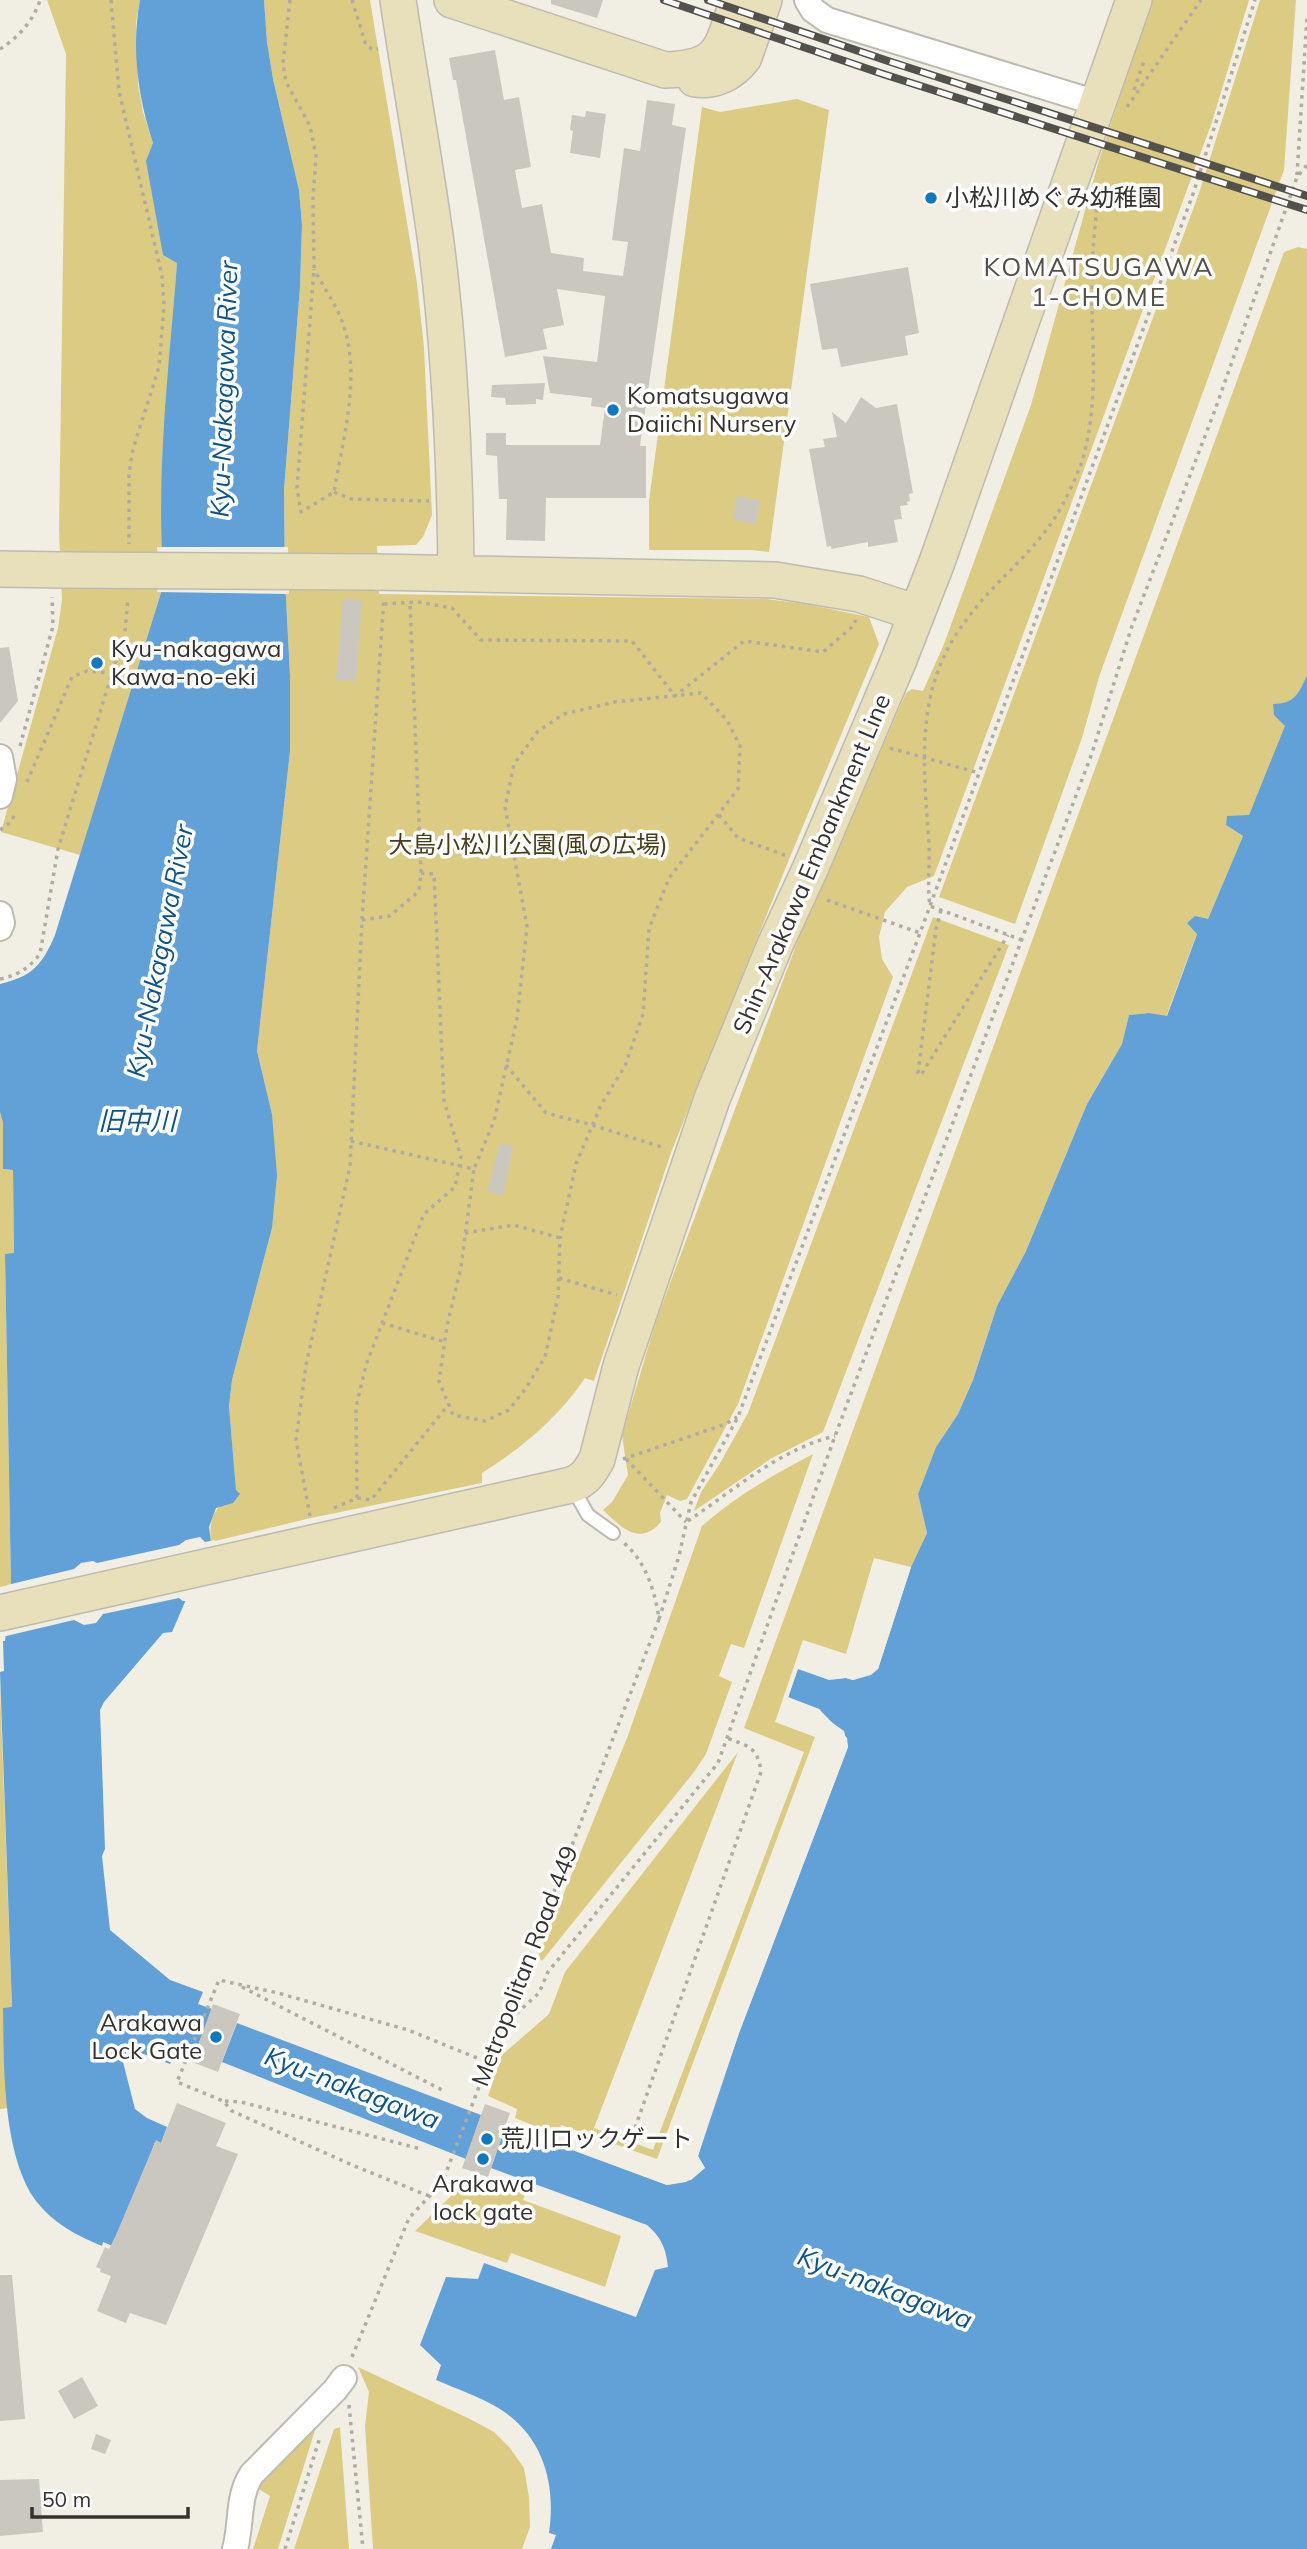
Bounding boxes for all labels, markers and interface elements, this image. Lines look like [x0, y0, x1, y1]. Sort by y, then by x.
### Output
place label: 小松川めぐみ幼稚園 [945, 182, 1162, 212]
marker: 小松川めぐみ幼稚園 [923, 190, 939, 206]
district label: KOMATSUGAWA 1-CHOME [984, 250, 1214, 313]
water label: Kyu-Nakagawa River [203, 259, 245, 518]
place label: Komatsugawa Daiichi Nursery [627, 380, 796, 438]
marker: Komatsugawa Daiichi Nursery [605, 402, 621, 418]
place label: Kyu-nakagawa Kawa-no-eki [111, 633, 281, 691]
marker: Kyu-nakagawa Kawa-no-eki [89, 655, 105, 671]
street label: Shin-Arakawa Embankment Line [726, 689, 896, 1038]
water label: Kyu-Nakagawa River [119, 820, 201, 1080]
park label: 大島小松川公園(風の広場) [388, 829, 668, 859]
water label: 旧中川 [98, 1104, 179, 1137]
street label: Metropolitan Road 449 [464, 1841, 584, 2090]
place label: Arakawa Lock Gate [92, 2007, 202, 2065]
marker: Arakawa Lock Gate [208, 2029, 224, 2045]
water label: Kyu-nakagawa [260, 2039, 444, 2136]
place label: 荒川ロックゲート [501, 2123, 693, 2153]
marker: 荒川ロックゲート [479, 2131, 495, 2147]
marker: Arakawa lock gate [475, 2151, 491, 2167]
place label: Arakawa lock gate [432, 2168, 534, 2226]
water label: Kyu-nakagawa [793, 2239, 977, 2336]
scale bar [32, 2476, 187, 2520]
text: 50 m [42, 2486, 91, 2512]

